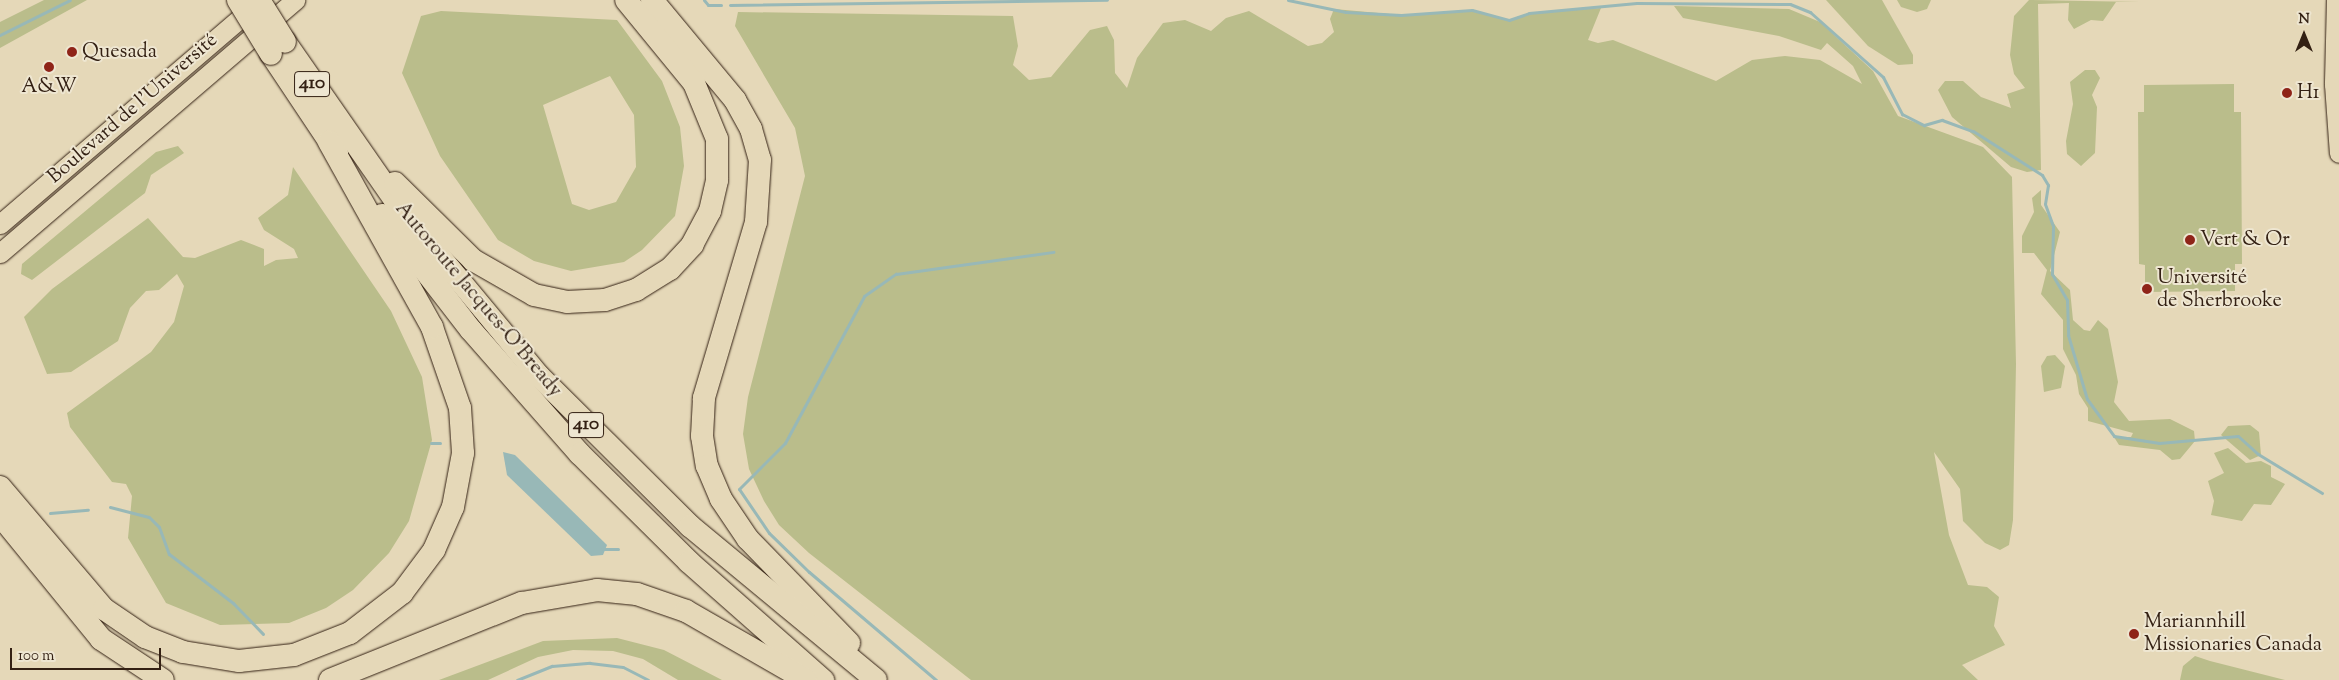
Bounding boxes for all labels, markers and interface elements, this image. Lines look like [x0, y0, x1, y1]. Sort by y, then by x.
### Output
north arrow [2279, 10, 2329, 60]
text: N [2298, 10, 2310, 30]
street label: Boulevard de l'Université [43, 29, 223, 189]
place label: Quesada [82, 40, 157, 64]
marker: Quesada [66, 46, 78, 58]
marker: A&W [43, 61, 55, 73]
road number: 410 [293, 68, 331, 100]
place label: A&W [21, 75, 77, 99]
place label: H1 [2297, 81, 2320, 105]
marker: H1 [2281, 87, 2293, 99]
street label: Autoroute Jacques-O'Bready [389, 198, 567, 402]
place label: Vert & Or [2200, 228, 2290, 252]
marker: Vert & Or [2184, 234, 2196, 246]
place label: Université de Sherbrooke [2157, 266, 2282, 313]
marker: Université de Sherbrooke [2141, 283, 2153, 295]
road number: 410 [567, 408, 605, 442]
place label: Mariannhill Missionaries Canada [2144, 610, 2322, 657]
marker: Mariannhill Missionaries Canada [2128, 628, 2140, 640]
scale bar [12, 638, 164, 670]
text: 100 m [18, 646, 54, 667]

